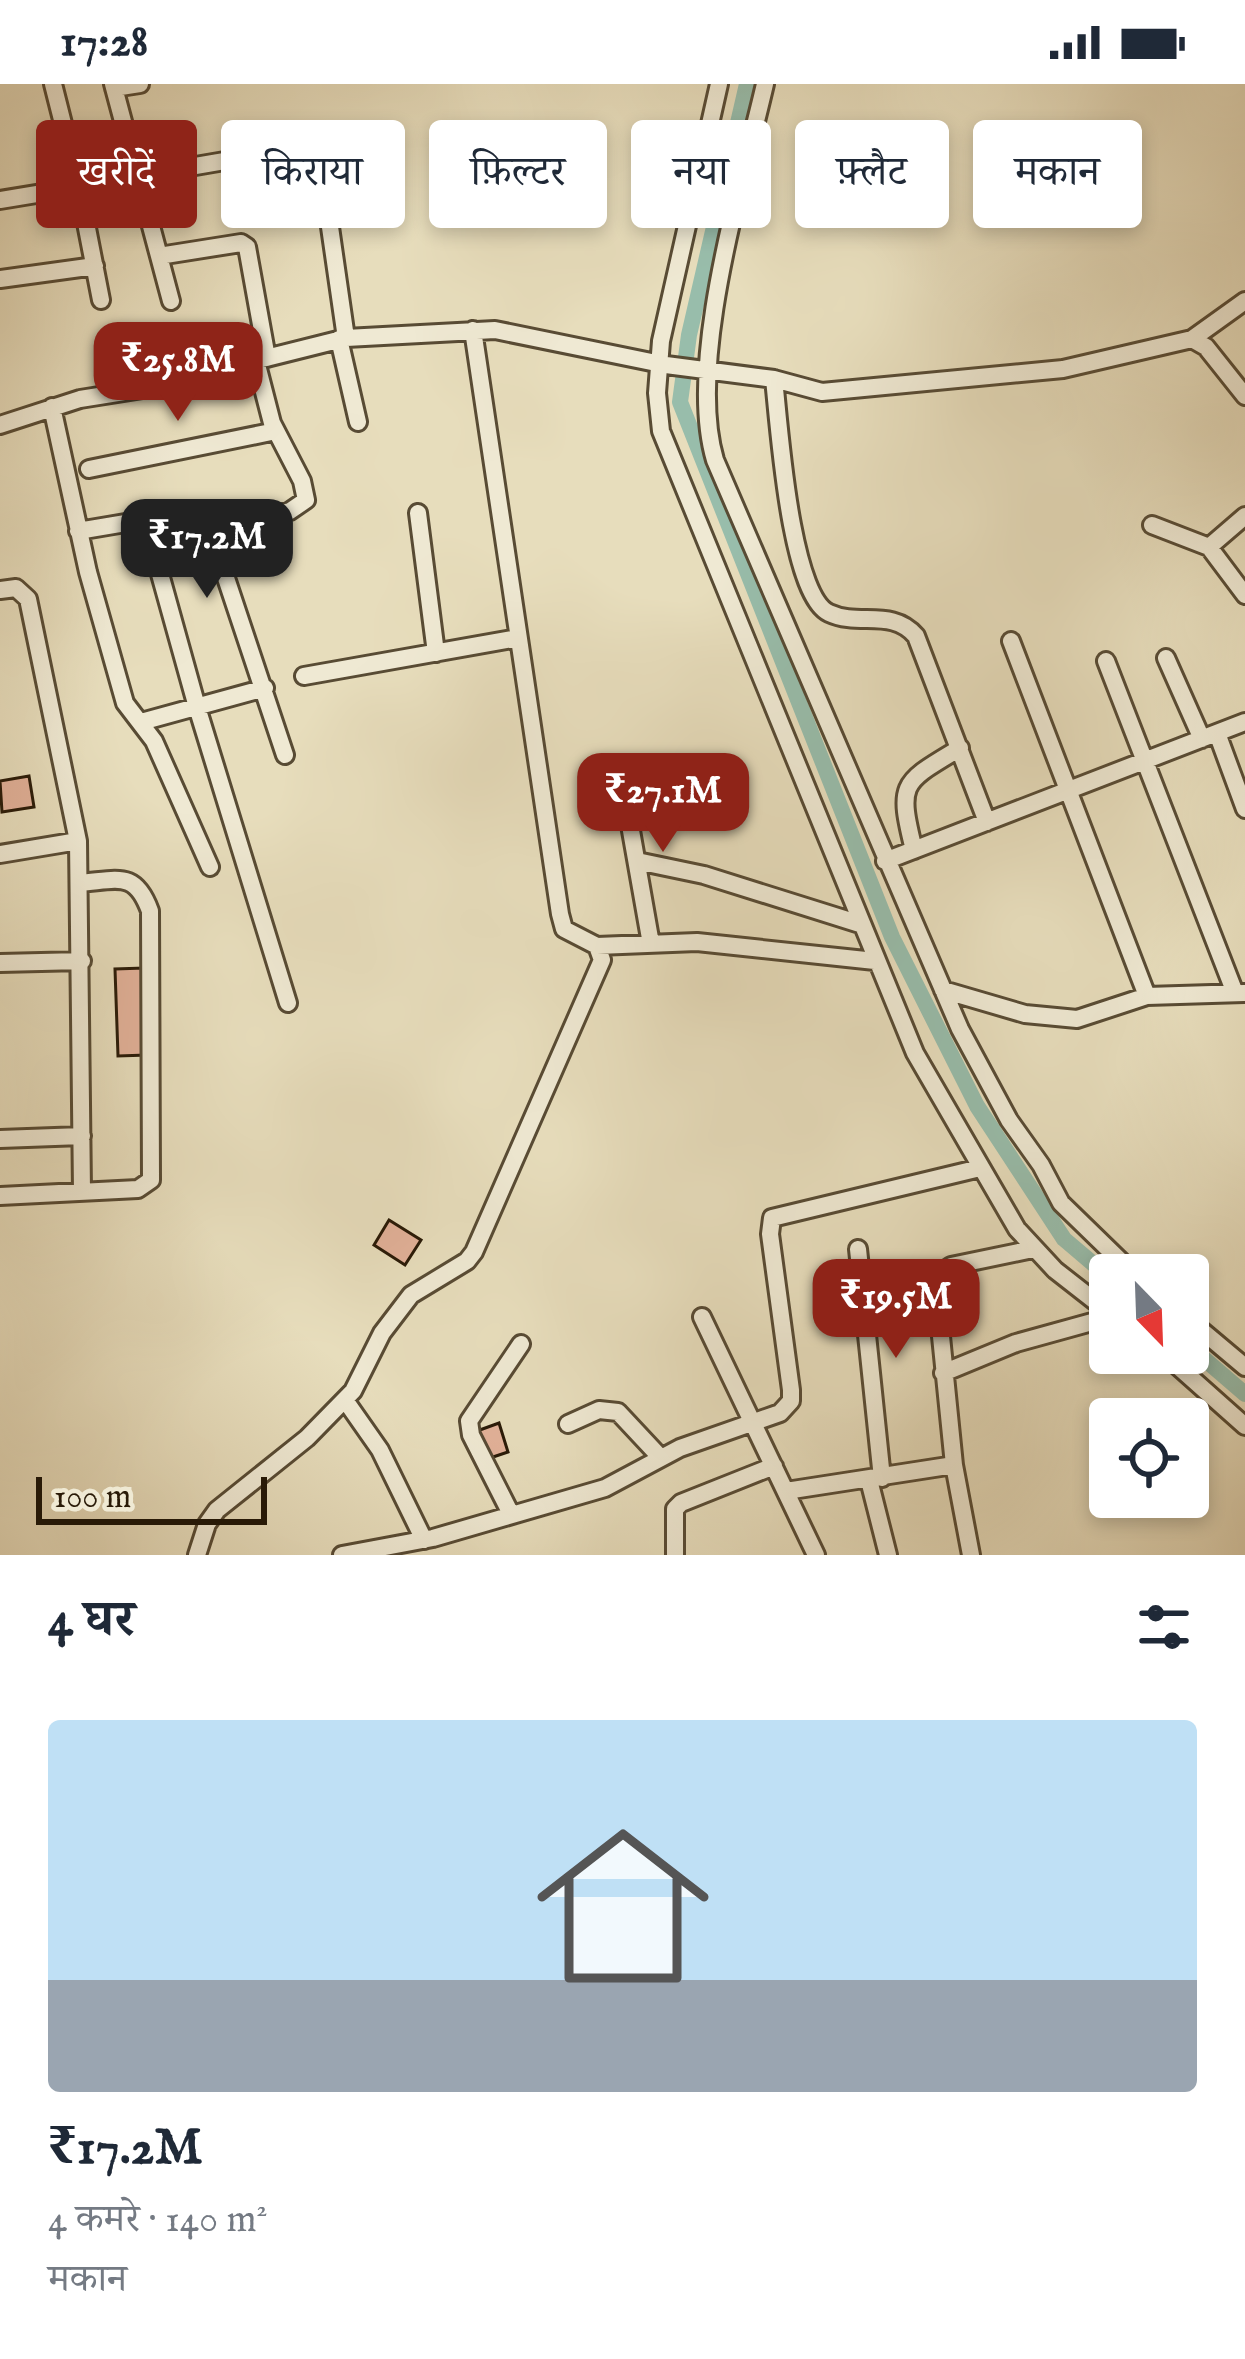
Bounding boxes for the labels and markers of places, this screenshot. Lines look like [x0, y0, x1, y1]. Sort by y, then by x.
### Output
pin: ₹25.8M [80, 322, 276, 424]
pin: ₹17.2M [109, 499, 305, 601]
pin: ₹27.1M [565, 753, 761, 855]
pin: ₹19.5M [798, 1259, 994, 1361]

